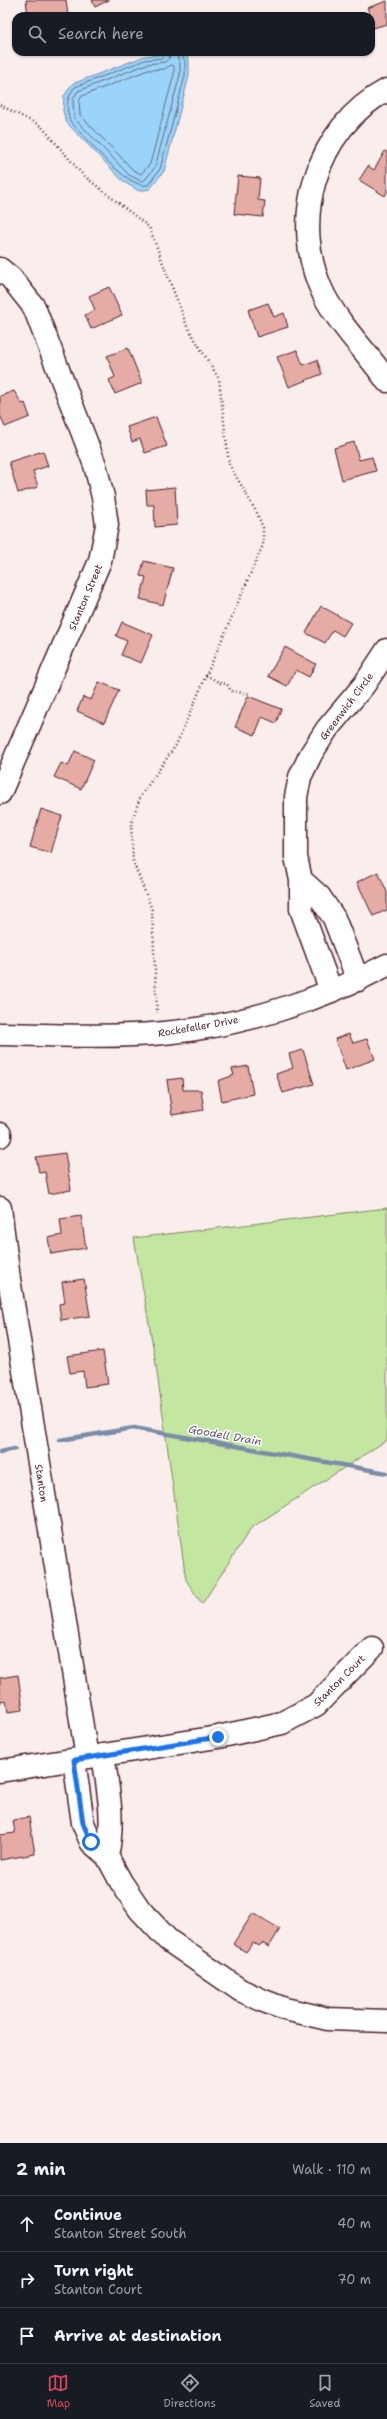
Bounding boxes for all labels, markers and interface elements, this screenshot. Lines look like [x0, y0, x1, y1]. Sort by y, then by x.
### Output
search box [12, 12, 375, 56]
icon: search [26, 23, 48, 45]
text: Search here [58, 24, 144, 44]
street label: Stanton Street [66, 562, 105, 632]
street label: Greenwich Circle [317, 670, 376, 743]
street label: Rockefeller Drive [157, 1013, 240, 1040]
water label: Goodell Drain [187, 1422, 263, 1449]
street label: Stanton [32, 1463, 51, 1503]
street label: Stanton Court [311, 1652, 368, 1709]
route end [209, 1728, 227, 1746]
route start [82, 1833, 100, 1851]
text: 2 min [16, 2158, 66, 2180]
text: Walk · 110 m [292, 2161, 371, 2178]
text: Continue [54, 2205, 122, 2225]
icon: ahead [16, 2213, 38, 2235]
text: 40 m [337, 2215, 371, 2232]
text: Stanton Street South [54, 2225, 187, 2242]
text: Turn right [54, 2261, 134, 2281]
icon: right [16, 2269, 38, 2291]
text: 70 m [337, 2271, 371, 2288]
text: Stanton Court [54, 2281, 142, 2298]
icon: arrive [16, 2325, 38, 2347]
text: Arrive at destination [54, 2326, 222, 2346]
tab: Map [47, 2372, 70, 2411]
tab: Directions [163, 2372, 216, 2411]
tab: Saved [309, 2372, 340, 2411]

